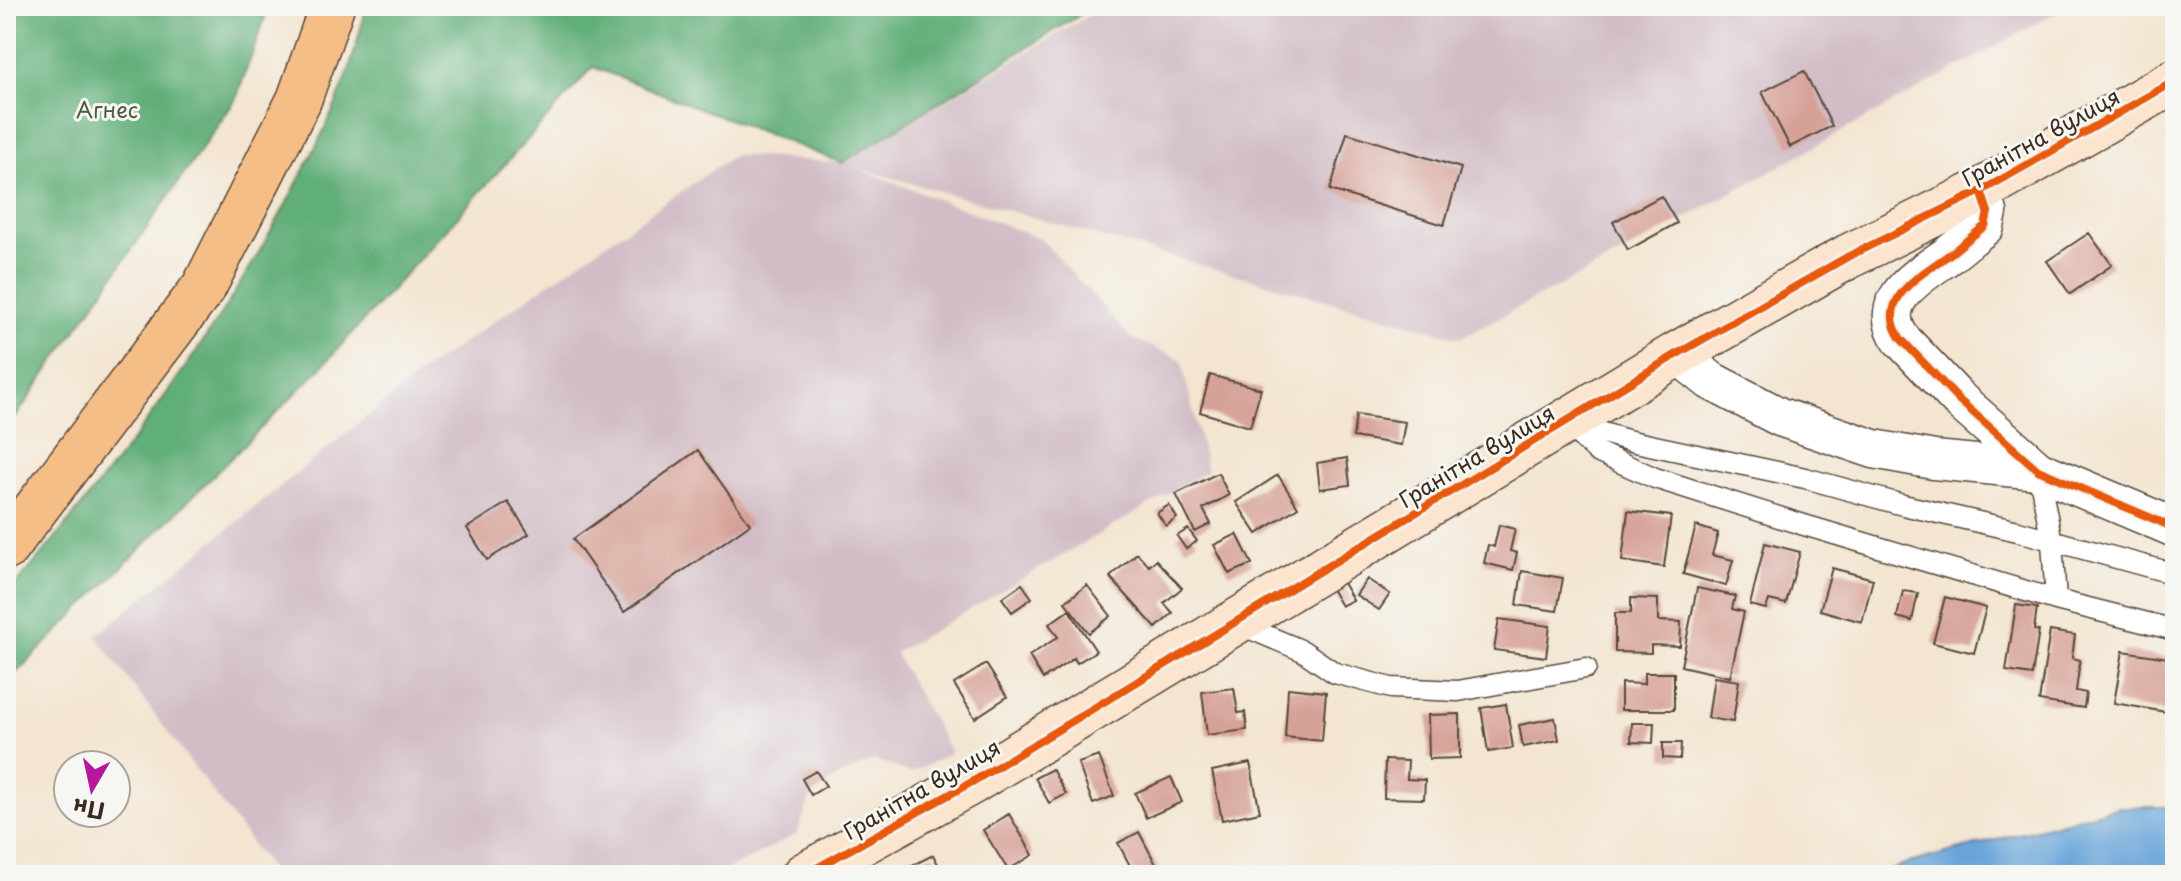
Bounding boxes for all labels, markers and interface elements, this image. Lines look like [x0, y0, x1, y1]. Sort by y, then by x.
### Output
street label: Гранітна вулиця [1955, 79, 2125, 193]
park label: Агнес [76, 92, 138, 125]
street label: Гранітна вулиця [1392, 395, 1560, 515]
street label: Гранітна вулиця [836, 729, 1006, 847]
north arrow [52, 749, 132, 829]
text: Пн [70, 791, 107, 829]

